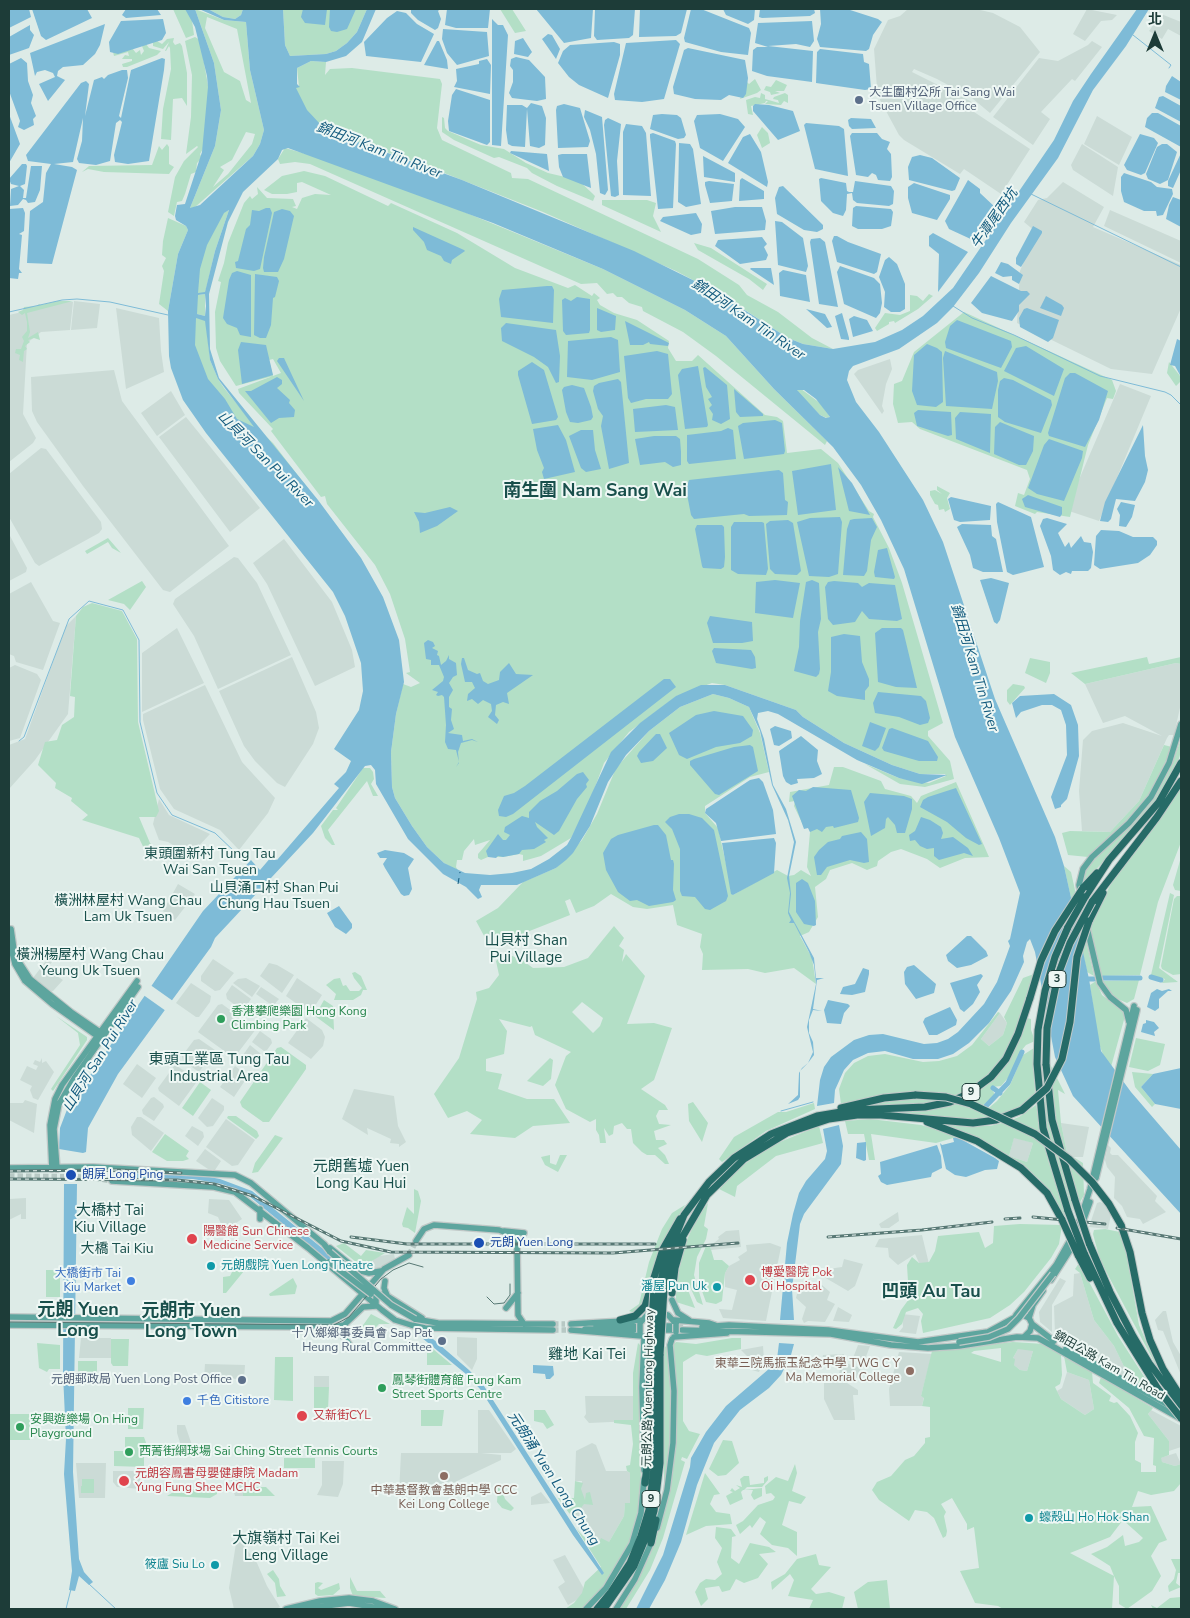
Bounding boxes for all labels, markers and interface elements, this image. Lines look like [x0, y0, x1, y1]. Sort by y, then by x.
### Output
north arrow [1130, 10, 1180, 60]
text: 北 [1148, 10, 1162, 29]
place label: 大生圍村公所 Tai Sang Wai Tsuen Village Office [869, 86, 1015, 114]
marker: 大生圍村公所 Tai Sang Wai Tsuen Village Office [853, 94, 865, 106]
water label: 錦田河 Kam Tin River [314, 119, 444, 183]
water label: 牛潭尾西坑 [968, 186, 1022, 252]
water label: 錦田河 Kam Tin River [688, 276, 808, 364]
water label: 山貝河 San Pui River [214, 409, 316, 511]
district label: 南生圍 Nam Sang Wai [503, 481, 687, 503]
water label: 錦田河 Kam Tin River [947, 602, 1001, 734]
district label: 東頭圍新村 Tung Tau Wai San Tsuen [144, 847, 276, 880]
district label: 山貝涌口村 Shan Pui Chung Hau Tsuen [209, 881, 339, 914]
district label: 橫洲林屋村 Wang Chau Lam Uk Tsuen [54, 894, 202, 926]
district label: 山貝村 Shan Pui Village [483, 932, 569, 967]
district label: 橫洲楊屋村 Wang Chau Yeung Uk Tsuen [16, 948, 164, 980]
road number: 3 [1048, 971, 1066, 988]
water label: 山貝河 San Pui River [60, 997, 142, 1115]
place label: 香港攀爬樂園 Hong Kong Climbing Park [231, 1005, 367, 1033]
marker: 香港攀爬樂園 Hong Kong Climbing Park [215, 1013, 227, 1025]
district label: 東頭工業區 Tung Tau Industrial Area [149, 1051, 289, 1086]
road number: 9 [962, 1084, 980, 1100]
district label: 元朗舊墟 Yuen Long Kau Hui [308, 1158, 414, 1193]
marker: 朗屏 Long Ping [64, 1168, 78, 1182]
place label: 朗屏 Long Ping [82, 1168, 163, 1182]
district label: 大橋村 Tai Kiu Village [67, 1202, 153, 1237]
place label: 陽醫館 Sun Chinese Medicine Service [203, 1225, 309, 1253]
marker: 陽醫館 Sun Chinese Medicine Service [185, 1232, 199, 1246]
marker: 元朗 Yuen Long [472, 1236, 486, 1250]
place label: 元朗 Yuen Long [490, 1236, 573, 1250]
district label: 大橋 Tai Kiu [80, 1242, 154, 1258]
place label: 元朗戲院 Yuen Long Theatre [221, 1259, 373, 1273]
marker: 元朗戲院 Yuen Long Theatre [205, 1260, 217, 1272]
place label: 博愛醫院 Pok Oi Hospital [761, 1266, 832, 1294]
place label: 大橋街市 Tai Kiu Market [54, 1267, 121, 1295]
marker: 博愛醫院 Pok Oi Hospital [743, 1273, 757, 1287]
marker: 大橋街市 Tai Kiu Market [125, 1275, 137, 1287]
place label: 潘屋 Pun Uk [641, 1280, 707, 1294]
marker: 潘屋 Pun Uk [711, 1281, 723, 1293]
district label: 凹頭 Au Tau [881, 1282, 981, 1304]
district label: 元朗 Yuen Long [37, 1300, 119, 1342]
district label: 元朗市 Yuen Long Town [139, 1301, 243, 1344]
street label: 元朗公路 Yuen Long Highway [640, 1309, 658, 1467]
place label: 十八鄉鄉事委員會 Sap Pat Heung Rural Committee [291, 1327, 432, 1355]
street label: 錦田公路 Kam Tin Road [1051, 1328, 1167, 1404]
marker: 十八鄉鄉事委員會 Sap Pat Heung Rural Committee [436, 1335, 448, 1347]
district label: 雞地 Kai Tei [548, 1346, 626, 1364]
place label: 東華三院馬振玉紀念中學 TWG C Y Ma Memorial College [714, 1357, 900, 1385]
marker: 東華三院馬振玉紀念中學 TWG C Y Ma Memorial College [904, 1365, 916, 1377]
place label: 元朗郵政局 Yuen Long Post Office [51, 1373, 232, 1387]
marker: 元朗郵政局 Yuen Long Post Office [236, 1374, 248, 1386]
place label: 鳳琴街體育館 Fung Kam Street Sports Centre [392, 1374, 521, 1402]
marker: 鳳琴街體育館 Fung Kam Street Sports Centre [376, 1382, 388, 1394]
place label: 千色 Citistore [197, 1394, 269, 1408]
marker: 千色 Citistore [181, 1395, 193, 1407]
marker: 又新街CYL [295, 1409, 309, 1423]
place label: 又新街CYL [313, 1409, 371, 1423]
water label: 元朗涌 Yuen Long Chung [503, 1409, 603, 1549]
place label: 安興遊樂場 On Hing Playground [30, 1413, 138, 1441]
marker: 安興遊樂場 On Hing Playground [14, 1421, 26, 1433]
place label: 西菁街網球場 Sai Ching Street Tennis Courts [139, 1445, 378, 1459]
marker: 西菁街網球場 Sai Ching Street Tennis Courts [123, 1446, 135, 1458]
place label: 元朗容鳳書母嬰健康院 Madam Yung Fung Shee MCHC [135, 1467, 298, 1495]
marker: 中華基督教會基朗中學 CCC Kei Long College [438, 1470, 450, 1482]
marker: 元朗容鳳書母嬰健康院 Madam Yung Fung Shee MCHC [117, 1474, 131, 1488]
place label: 中華基督教會基朗中學 CCC Kei Long College [371, 1484, 517, 1512]
road number: 9 [642, 1490, 660, 1508]
place label: 蠔殼山 Ho Hok Shan [1039, 1511, 1149, 1525]
marker: 蠔殼山 Ho Hok Shan [1023, 1512, 1035, 1524]
district label: 大旗嶺村 Tai Kei Leng Village [232, 1530, 340, 1565]
place label: 筱廬 Siu Lo [145, 1558, 205, 1572]
marker: 筱廬 Siu Lo [209, 1559, 221, 1571]

